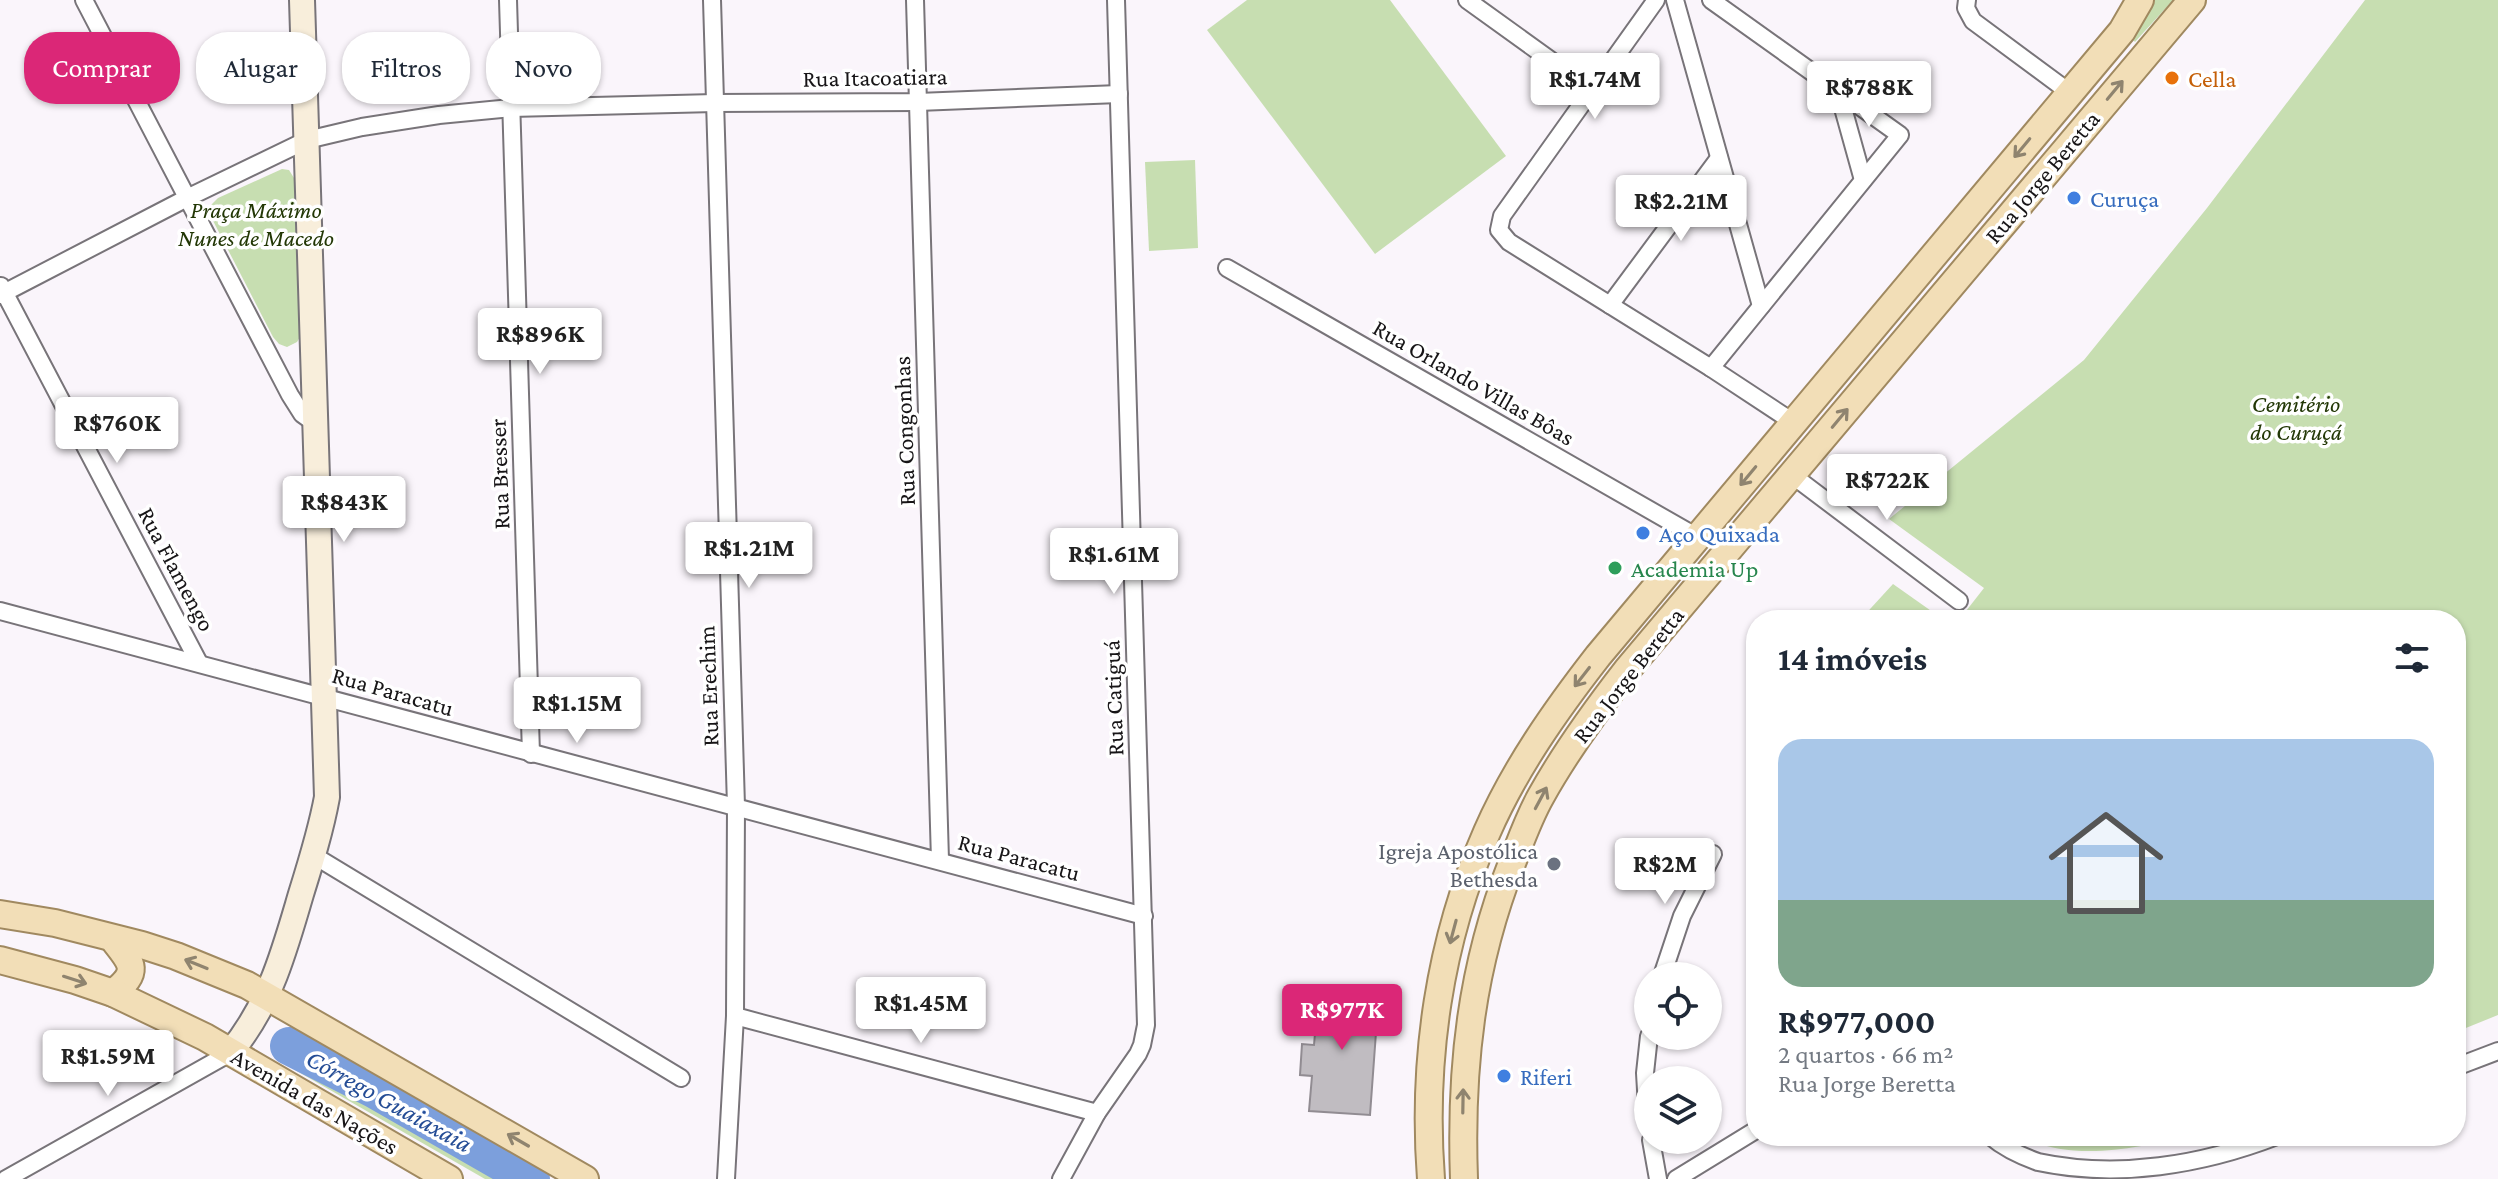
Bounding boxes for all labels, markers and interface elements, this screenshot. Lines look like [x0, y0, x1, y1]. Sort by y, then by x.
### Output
chip: Comprar [24, 32, 180, 104]
chip: Alugar [196, 32, 326, 104]
chip: Filtros [342, 32, 470, 104]
chip: Novo [486, 32, 601, 104]
pin: R$1.74M [1521, 53, 1669, 121]
pin: R$788K [1804, 61, 1934, 129]
street label: Rua Itacoatiara [802, 62, 948, 92]
text: R$1.74M [1549, 64, 1641, 93]
place label: Cella [2188, 65, 2236, 92]
marker: Cella [2163, 69, 2181, 87]
text: R$788K [1825, 72, 1913, 101]
one-way arrow [2106, 80, 2124, 101]
street label: Rua Jorge Beretta [1979, 105, 2105, 249]
one-way arrow [2013, 137, 2031, 158]
pin: R$2.21M [1607, 175, 1755, 243]
place label: Curuça [2090, 185, 2159, 212]
text: R$2.21M [1634, 186, 1728, 215]
marker: Curuça [2065, 189, 2083, 207]
park label: Praça Máximo Nunes de Macedo [178, 196, 334, 251]
pin: R$896K [475, 308, 605, 376]
street label: Rua Orlando Villas Bôas [1369, 313, 1579, 451]
text: R$896K [496, 319, 584, 348]
street label: Rua Congonhas [888, 356, 920, 506]
park label: Cemitério do Curuçá [2250, 390, 2343, 445]
pin: R$760K [52, 397, 182, 465]
text: R$760K [73, 408, 161, 437]
one-way arrow [1831, 408, 1849, 429]
street label: Rua Bresser [484, 418, 514, 530]
pin: R$722K [1822, 454, 1952, 522]
text: R$722K [1845, 465, 1929, 494]
one-way arrow [1739, 466, 1757, 486]
pin: R$843K [279, 476, 409, 544]
text: R$843K [301, 487, 387, 516]
street label: Rua Flamengo [133, 502, 221, 636]
place label: Aço Quixada [1659, 520, 1780, 547]
pin: R$1.21M [675, 522, 823, 590]
marker: Aço Quixada [1634, 524, 1652, 542]
pin: R$1.61M [1040, 528, 1188, 596]
text: R$1.21M [703, 533, 795, 562]
text: R$1.61M [1068, 539, 1160, 568]
place label: Academia Up [1631, 555, 1758, 582]
marker: Academia Up [1606, 559, 1624, 577]
street label: Rua Jorge Beretta [1567, 602, 1689, 748]
street label: Rua Erechim [692, 625, 724, 747]
icon: filters [2390, 636, 2434, 680]
street label: Rua Catiguá [1097, 639, 1129, 757]
text: 14 imóveis [1778, 640, 1927, 677]
street label: Rua Paracatu [329, 661, 457, 721]
one-way arrow [1573, 666, 1590, 687]
pin: R$1.15M [503, 677, 651, 745]
text: R$1.15M [532, 688, 622, 717]
one-way arrow [1533, 786, 1549, 810]
icon: home [2034, 791, 2178, 935]
street label: Rua Paracatu [955, 828, 1083, 886]
place label: Igreja Apostólica Bethesda [1378, 837, 1538, 892]
pin: R$2M [1618, 838, 1712, 906]
text: R$2M [1633, 849, 1697, 878]
marker: Igreja Apostólica Bethesda [1545, 855, 1563, 873]
one-way arrow [1444, 918, 1459, 944]
one-way arrow [184, 956, 209, 971]
map controls [1634, 962, 1722, 1154]
button: locate [1634, 962, 1722, 1050]
one-way arrow [63, 974, 88, 989]
pin: R$1.45M [847, 977, 995, 1045]
pin: R$977K [1277, 984, 1407, 1052]
text: R$1.45M [874, 988, 968, 1017]
text: R$977K [1300, 995, 1384, 1024]
text: R$977,000 [1778, 1003, 1935, 1040]
pin: R$1.59M [34, 1030, 182, 1098]
text: 2 quartos · 66 m² [1778, 1040, 1954, 1069]
text: R$1.59M [61, 1041, 155, 1070]
street label: Avenida das Nações [227, 1042, 403, 1160]
water label: Córrego Guaiaxaia [301, 1044, 477, 1158]
place label: Riferi [1520, 1063, 1572, 1090]
button: layers [1634, 1066, 1722, 1154]
marker: Riferi [1495, 1067, 1513, 1085]
text: Rua Jorge Beretta [1778, 1069, 1956, 1098]
one-way arrow [1455, 1088, 1471, 1115]
one-way arrow [506, 1132, 530, 1147]

